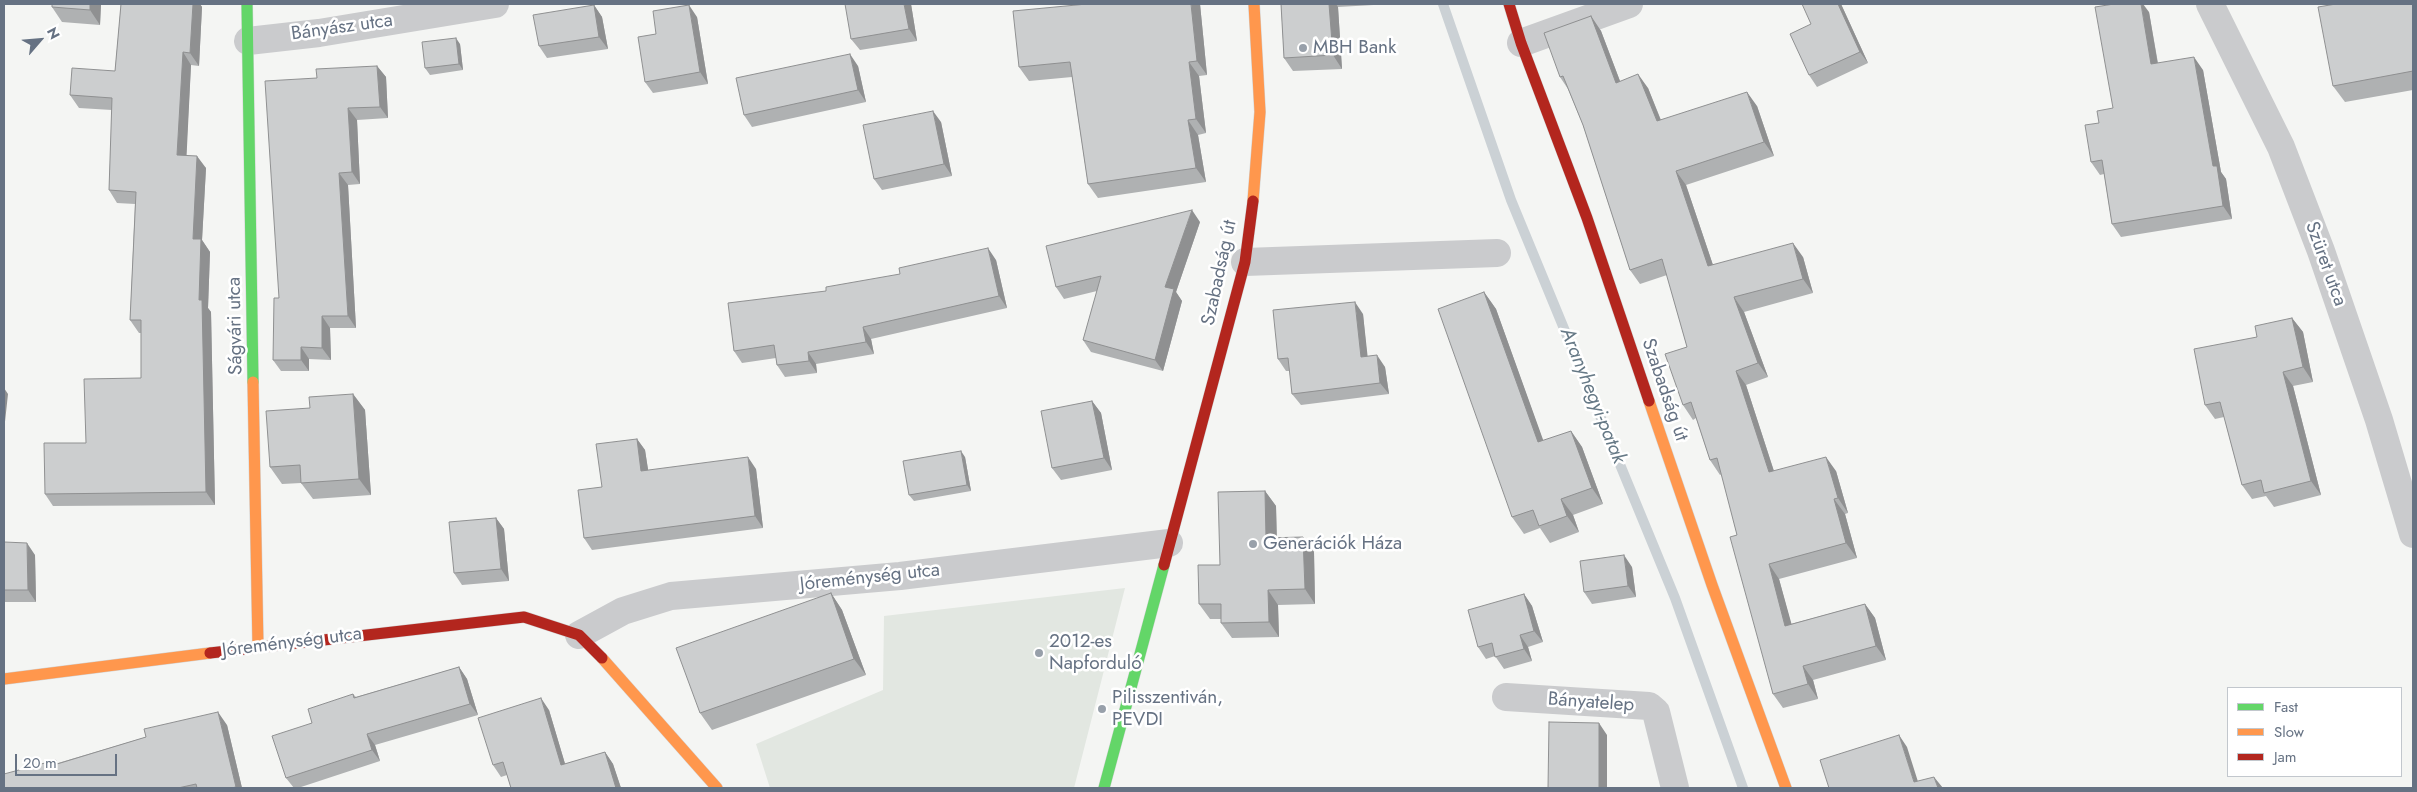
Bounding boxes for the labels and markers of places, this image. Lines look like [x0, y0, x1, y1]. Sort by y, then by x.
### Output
place label: MBH Bank [1313, 37, 1396, 59]
marker: MBH Bank [1297, 42, 1309, 54]
place label: Generációk Háza [1263, 533, 1402, 555]
marker: Generációk Háza [1247, 538, 1259, 550]
place label: 2012-es Napforduló [1049, 631, 1142, 675]
marker: 2012-es Napforduló [1033, 647, 1045, 659]
place label: Pilisszentiván, PEVDI [1112, 687, 1223, 731]
marker: Pilisszentiván, PEVDI [1096, 703, 1108, 715]

